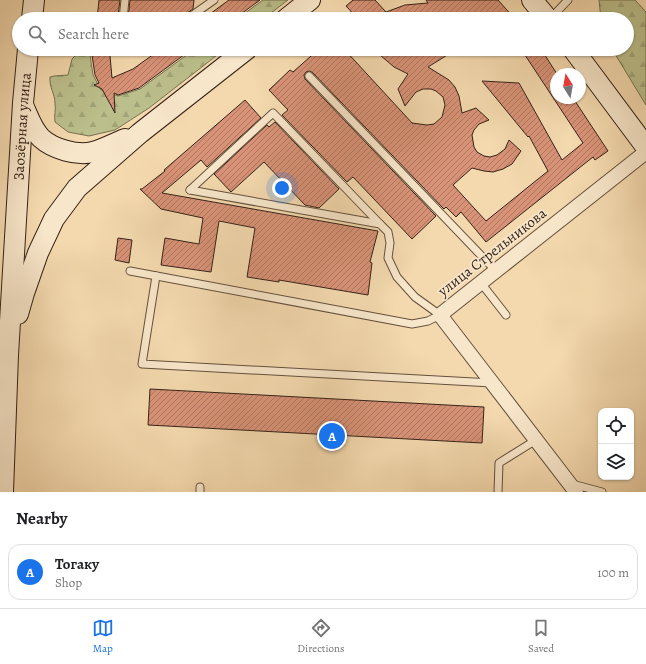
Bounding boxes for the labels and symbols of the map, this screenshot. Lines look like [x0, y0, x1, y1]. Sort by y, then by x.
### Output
north arrow [550, 68, 586, 104]
street label: Заозёрная улица [8, 72, 36, 181]
your location [272, 178, 292, 198]
street label: улица Стрельникова [433, 203, 550, 301]
pin: A [319, 421, 345, 451]

